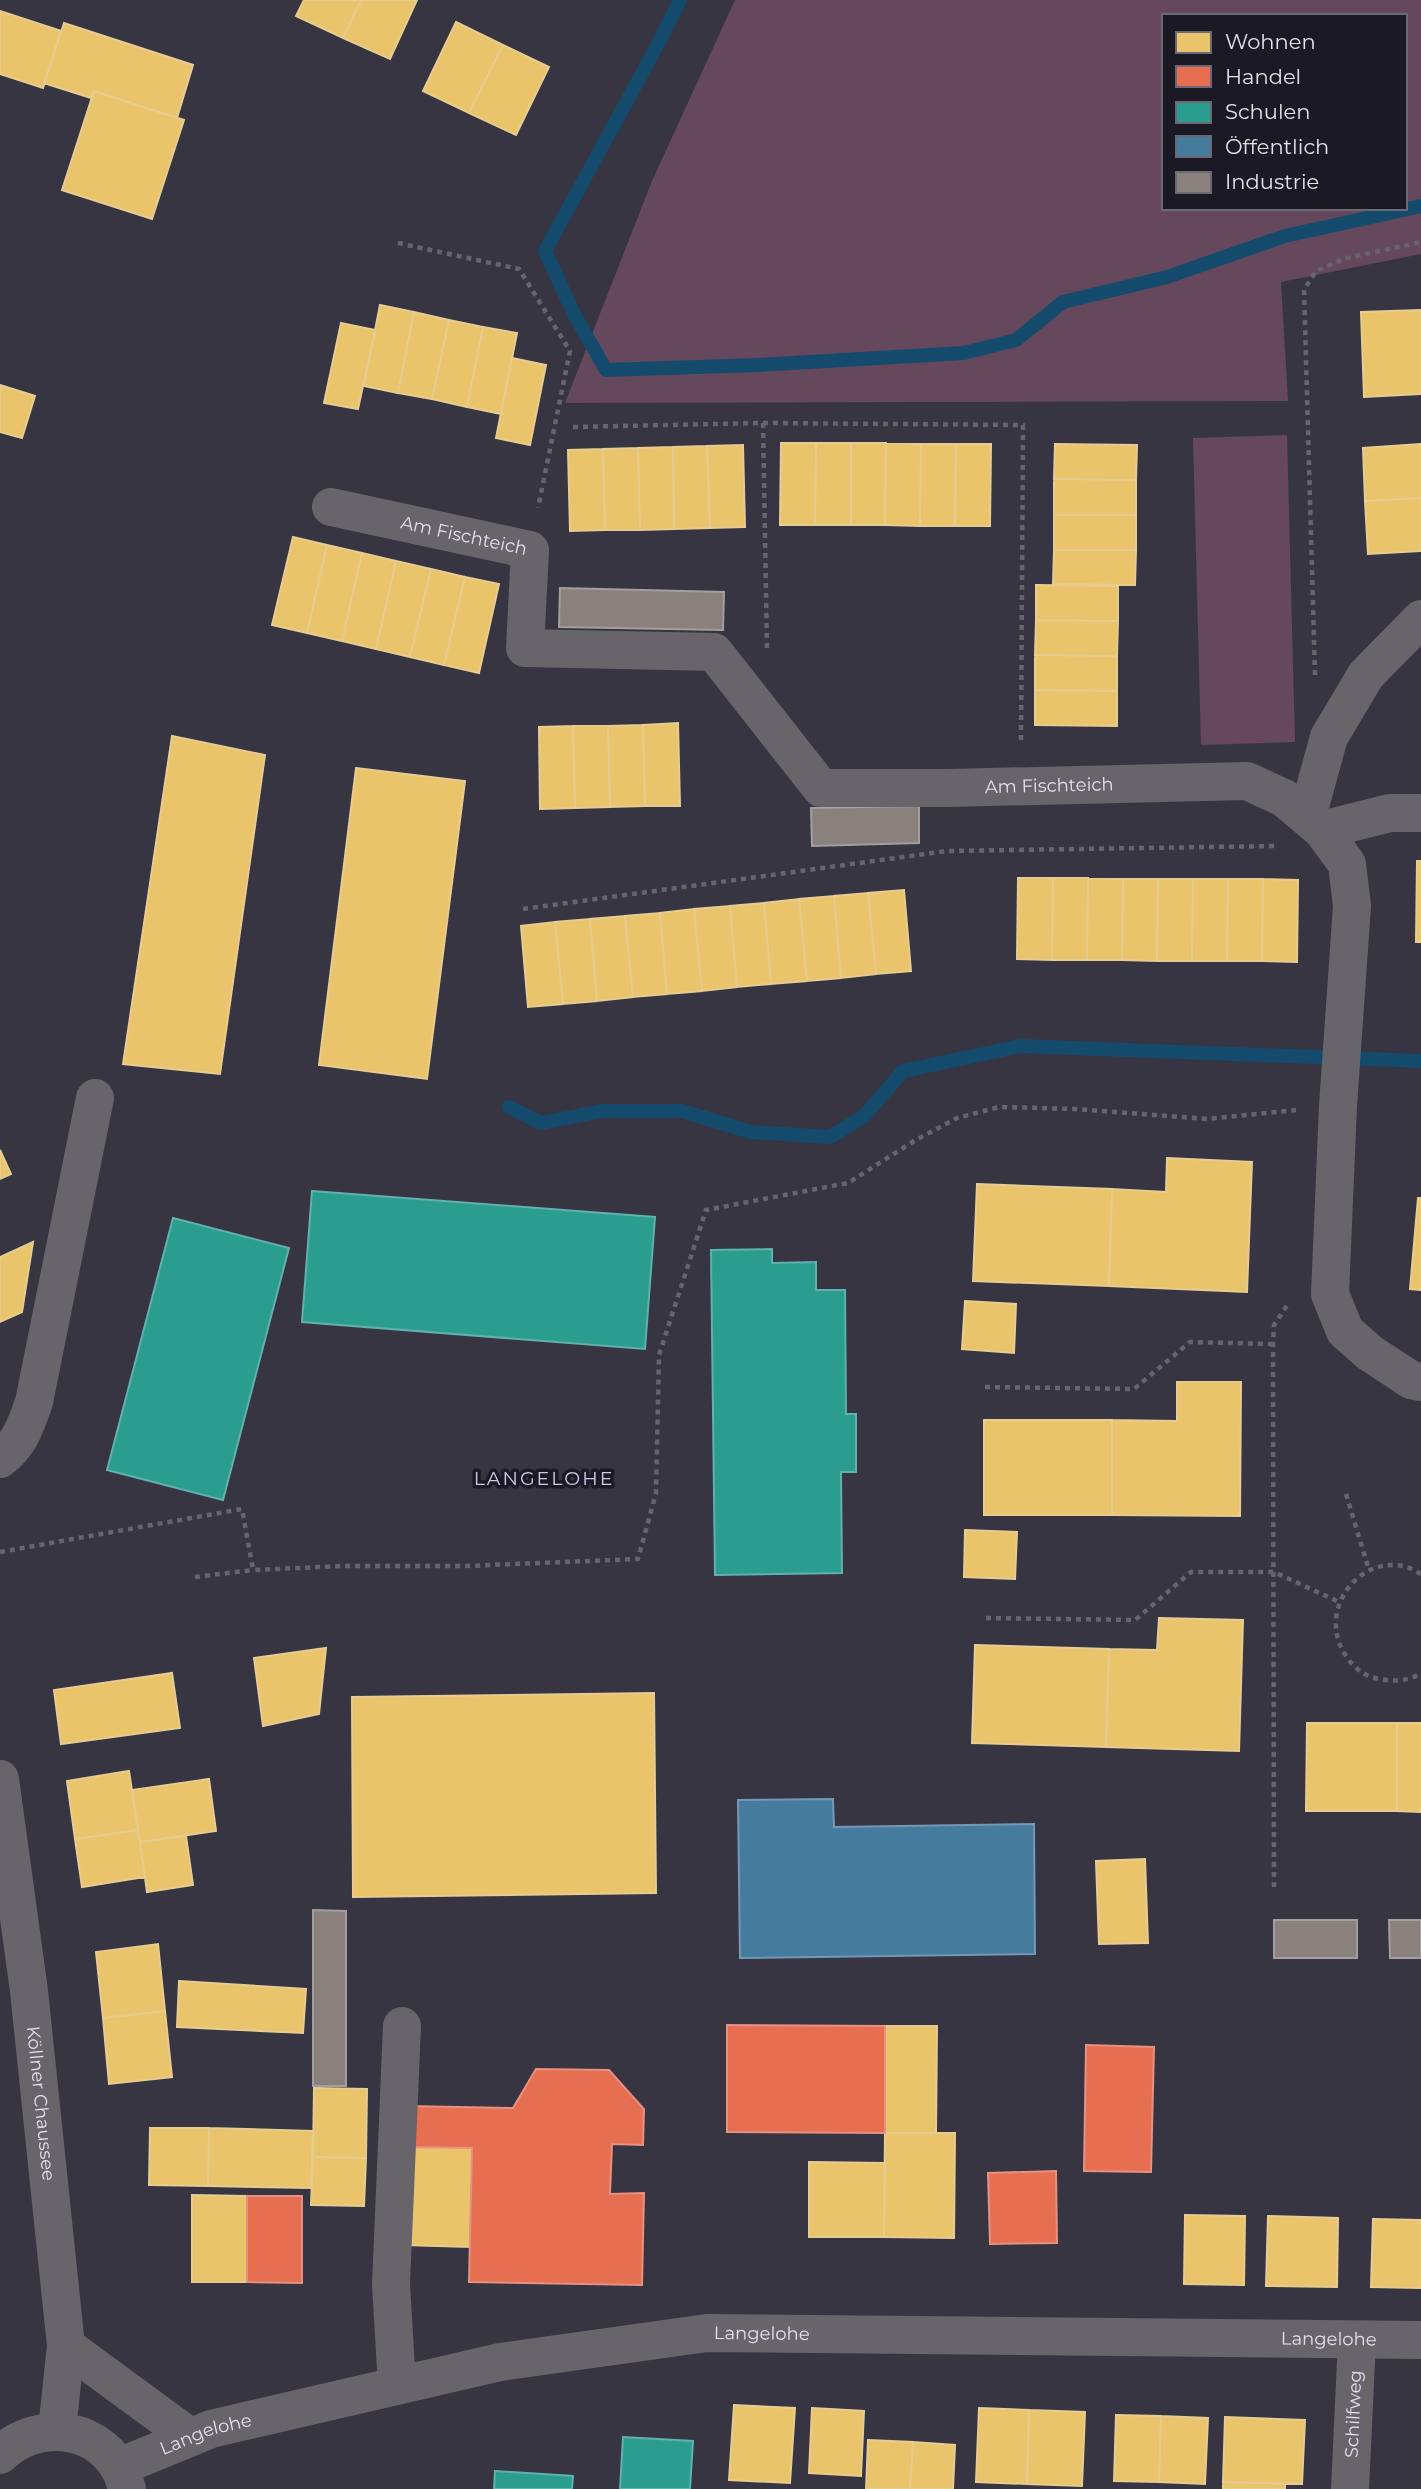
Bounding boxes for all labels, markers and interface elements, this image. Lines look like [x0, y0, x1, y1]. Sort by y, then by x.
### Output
legend [1162, 14, 1407, 210]
text: Wohnen [1225, 29, 1316, 54]
text: Handel [1225, 64, 1301, 89]
text: Schulen [1225, 99, 1310, 124]
text: Öffentlich [1225, 134, 1329, 159]
text: Industrie [1225, 169, 1319, 194]
street label: Am Fischteich [399, 511, 529, 560]
street label: Am Fischteich [985, 773, 1114, 798]
district label: LANGELOHE [474, 1467, 614, 1490]
street label: Köllner Chaussee [22, 2025, 60, 2182]
street label: Langelohe [714, 2322, 810, 2345]
street label: Langelohe [1281, 2328, 1377, 2351]
street label: Schilfweg [1340, 2370, 1367, 2459]
street label: Langelohe [156, 2409, 254, 2460]

